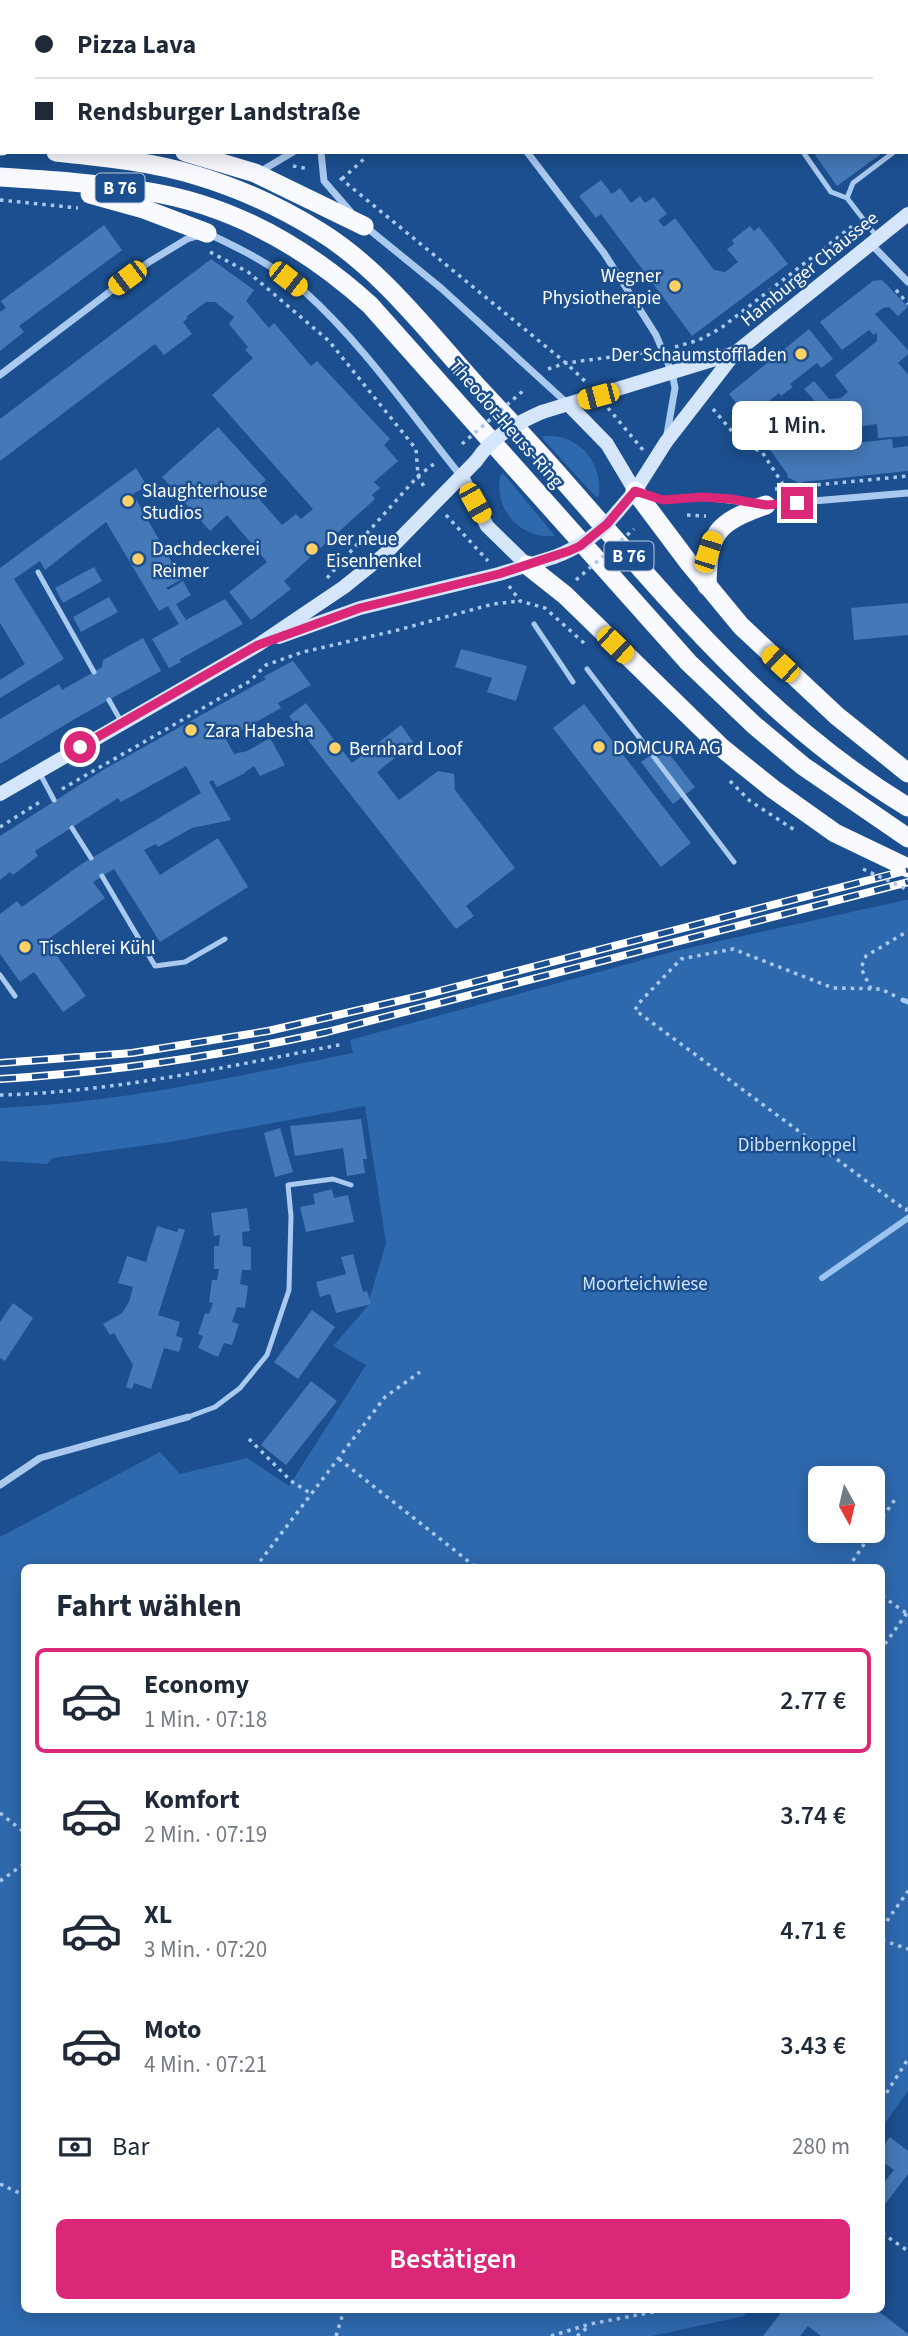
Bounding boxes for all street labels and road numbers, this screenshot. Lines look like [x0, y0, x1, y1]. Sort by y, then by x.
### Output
road number: B 76 [96, 174, 144, 202]
street label: Hamburger Chaussee [735, 205, 884, 333]
street label: Theodor-Heuss-Ring [442, 354, 570, 495]
road number: B 76 [604, 542, 654, 570]

